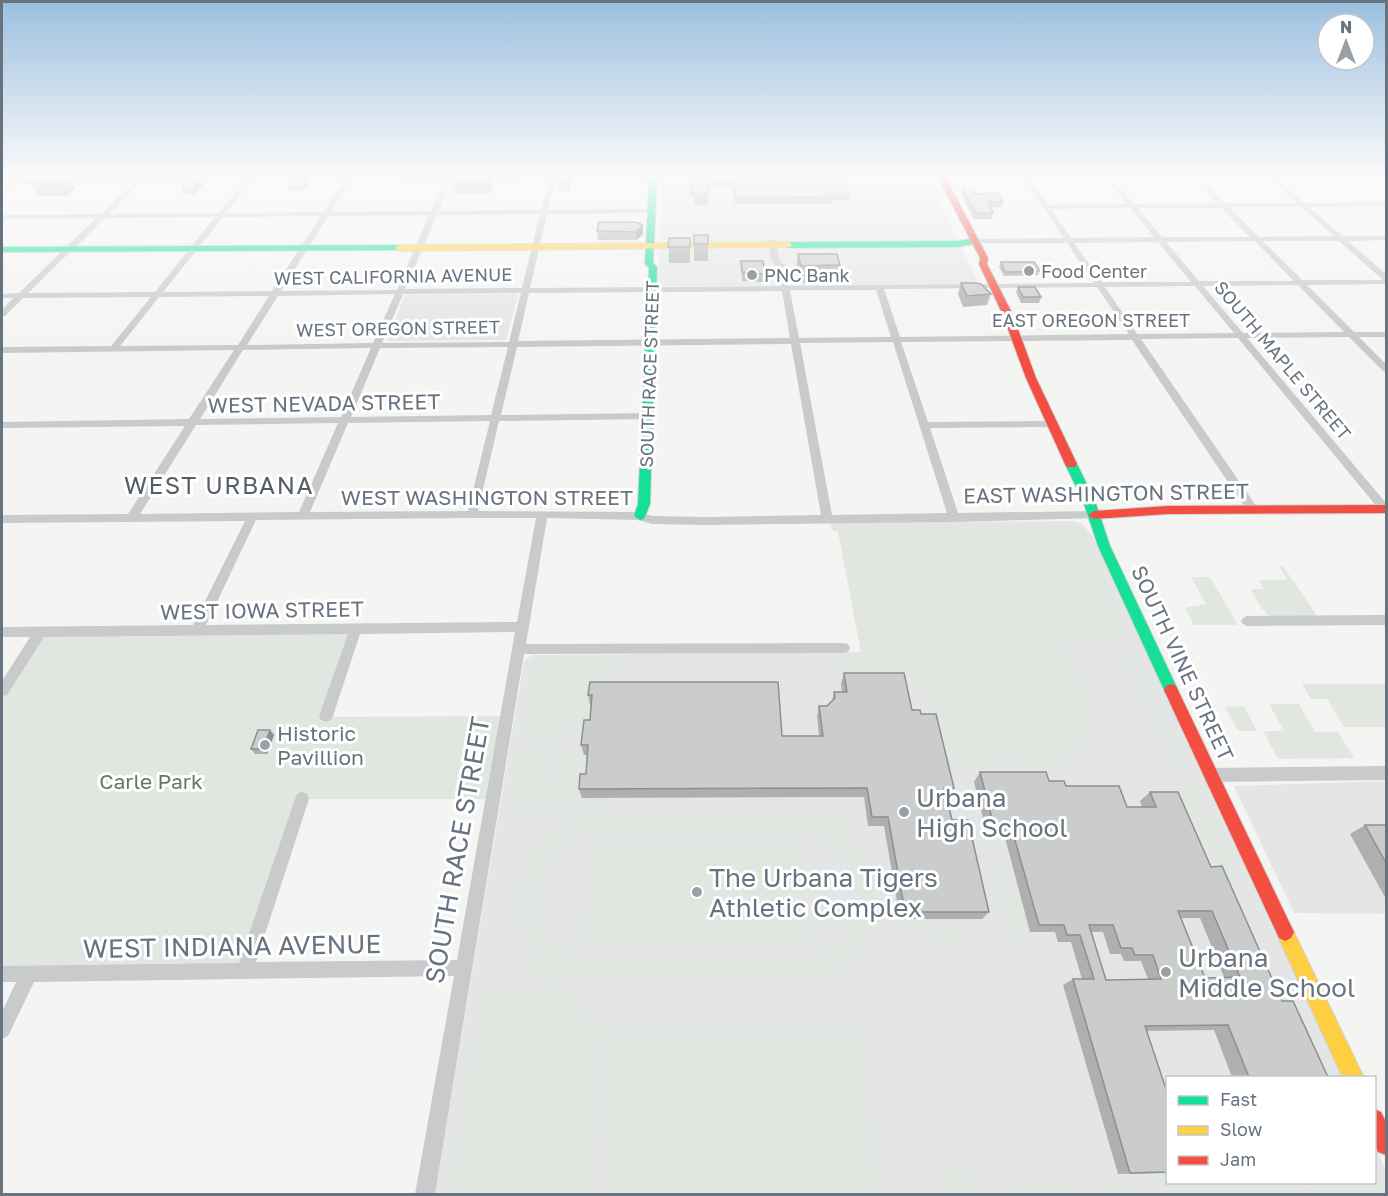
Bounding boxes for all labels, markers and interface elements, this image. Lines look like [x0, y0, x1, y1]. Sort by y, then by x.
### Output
north arrow [1316, 12, 1376, 72]
text: N [1340, 17, 1352, 37]
place label: Food Center [1041, 260, 1147, 282]
street label: WEST CALIFORNIA AVENUE [274, 263, 512, 289]
place label: PNC Bank [764, 264, 850, 286]
marker: Food Center [1022, 264, 1036, 278]
marker: PNC Bank [745, 268, 759, 282]
street label: SOUTH MAPLE STREET [1210, 276, 1356, 444]
street label: SOUTH RACE STREET [635, 280, 663, 468]
street label: EAST OREGON STREET [992, 309, 1190, 331]
street label: WEST OREGON STREET [296, 315, 500, 341]
street label: WEST NEVADA STREET [207, 388, 441, 418]
district label: WEST URBANA [124, 470, 314, 499]
street label: EAST WASHINGTON STREET [963, 478, 1249, 508]
street label: WEST WASHINGTON STREET [341, 484, 633, 510]
street label: SOUTH VINE STREET [1126, 561, 1240, 765]
street label: WEST IOWA STREET [160, 595, 364, 625]
street label: SOUTH RACE STREET [418, 714, 496, 986]
place label: Historic Pavillion [277, 720, 364, 770]
marker: Historic Pavillion [258, 738, 272, 752]
park label: Carle Park [99, 768, 203, 794]
place label: Urbana High School [916, 782, 1068, 843]
marker: Urbana High School [897, 805, 911, 819]
place label: The Urbana Tigers Athletic Complex [709, 862, 938, 923]
marker: The Urbana Tigers Athletic Complex [690, 885, 704, 899]
street label: WEST INDIANA AVENUE [83, 928, 381, 964]
place label: Urbana Middle School [1178, 942, 1355, 1003]
marker: Urbana Middle School [1159, 965, 1173, 979]
legend [1166, 1076, 1376, 1184]
text: Fast [1220, 1088, 1257, 1110]
text: Slow [1220, 1118, 1263, 1140]
text: Jam [1220, 1148, 1256, 1170]

